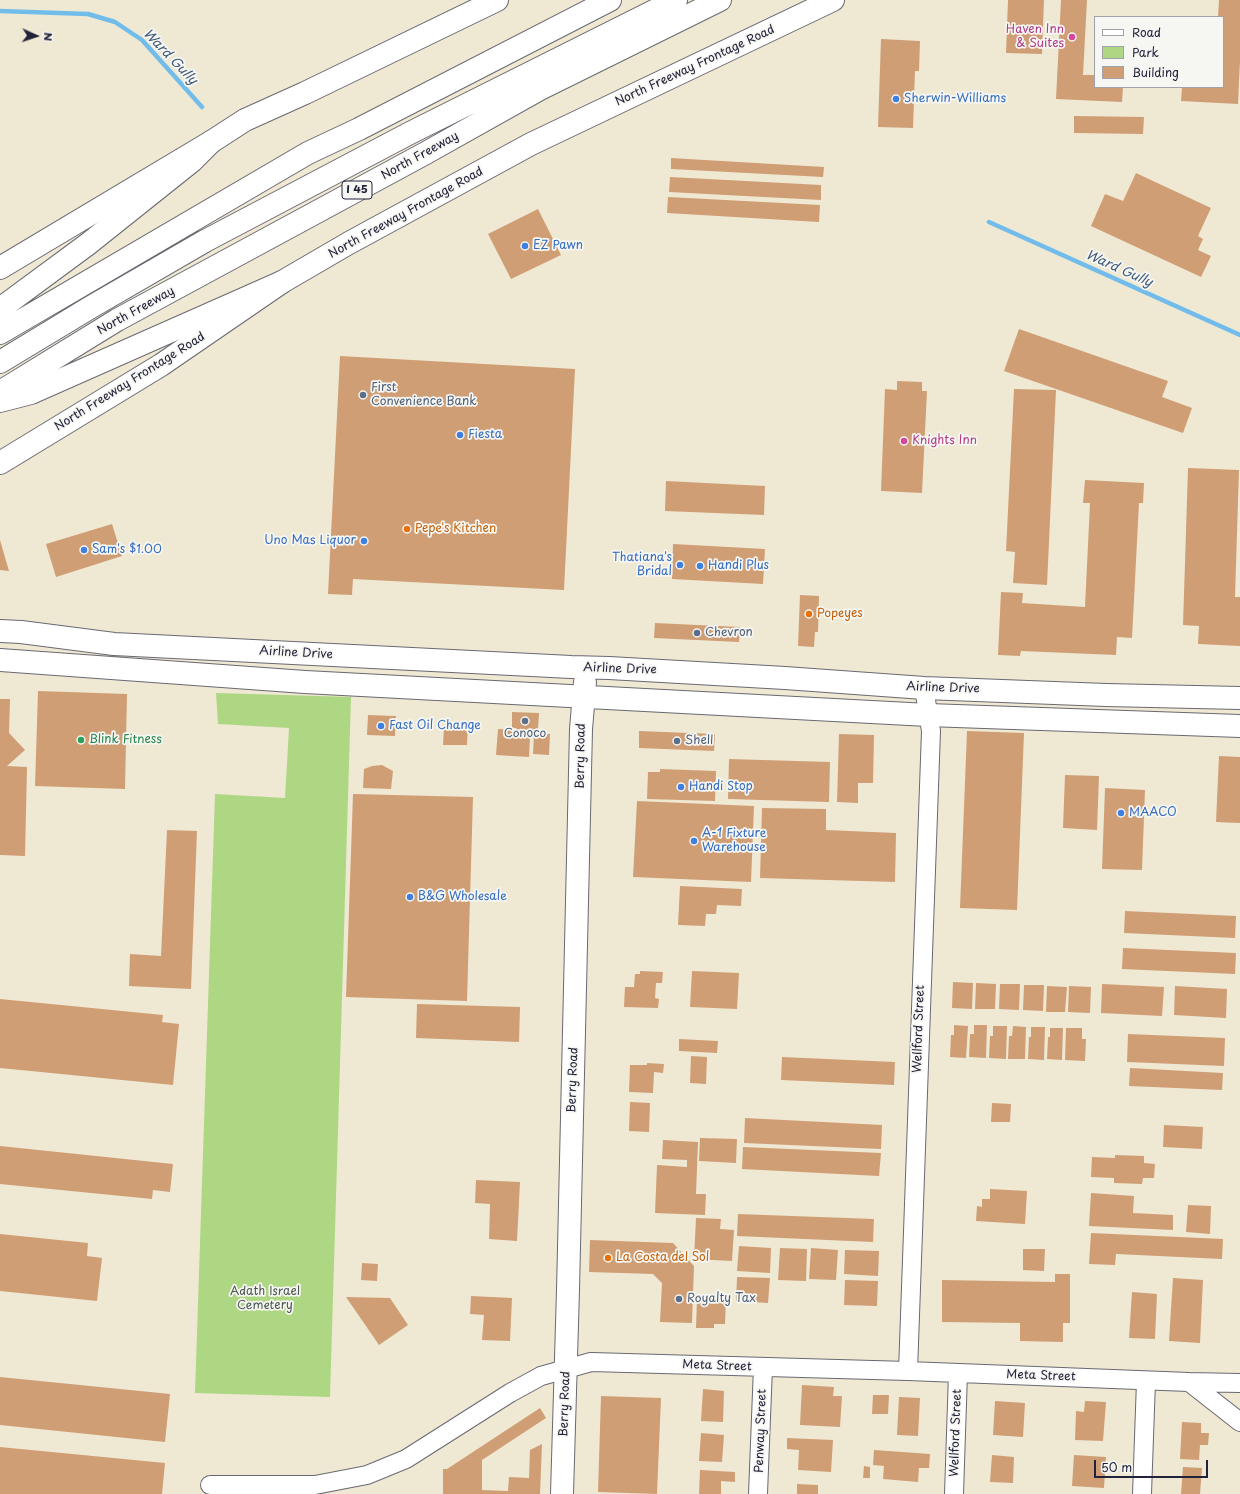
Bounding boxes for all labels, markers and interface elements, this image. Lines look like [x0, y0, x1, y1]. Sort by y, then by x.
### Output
north arrow [16, 16, 56, 56]
legend [1094, 16, 1224, 88]
street label: North Freeway Frontage Road [613, 23, 777, 109]
place label: Haven Inn & Suites [1006, 23, 1064, 51]
text: Road [1132, 23, 1161, 41]
water label: Ward Gully [140, 26, 200, 88]
text: N [40, 32, 57, 41]
marker: Haven Inn & Suites [1067, 32, 1077, 42]
text: Park [1132, 43, 1159, 61]
text: Building [1132, 63, 1179, 81]
place label: Sherwin-Williams [904, 92, 1006, 106]
marker: Sherwin-Williams [891, 94, 901, 104]
street label: North Freeway [379, 129, 461, 183]
street label: North Freeway Frontage Road [326, 164, 486, 262]
road number: I 45 [342, 181, 372, 199]
place label: EZ Pawn [533, 239, 583, 253]
marker: EZ Pawn [520, 241, 530, 251]
water label: Ward Gully [1083, 247, 1155, 291]
street label: North Freeway [95, 284, 177, 338]
street label: North Freeway Frontage Road [52, 330, 208, 434]
place label: First Convenience Bank [371, 381, 477, 409]
marker: First Convenience Bank [358, 390, 368, 400]
place label: Fiesta [468, 428, 502, 442]
marker: Fiesta [455, 430, 465, 440]
place label: Knights Inn [912, 434, 977, 448]
marker: Knights Inn [899, 436, 909, 446]
place label: Pepe's Kitchen [415, 522, 496, 536]
marker: Pepe's Kitchen [402, 524, 412, 534]
place label: Uno Mas Liquor [264, 534, 356, 548]
marker: Uno Mas Liquor [359, 536, 369, 546]
place label: Sam's $1.00 [92, 543, 162, 557]
marker: Sam's $1.00 [79, 545, 89, 555]
place label: Thatiana's Bridal [612, 551, 672, 579]
place label: Handi Plus [708, 559, 769, 573]
marker: Thatiana's Bridal [675, 560, 685, 570]
marker: Handi Plus [695, 561, 705, 571]
place label: Popeyes [817, 607, 863, 621]
marker: Popeyes [804, 609, 814, 619]
place label: Chevron [705, 626, 753, 640]
marker: Chevron [692, 628, 702, 638]
street label: Airline Drive [259, 644, 333, 662]
street label: Airline Drive [583, 661, 657, 677]
street label: Airline Drive [906, 680, 980, 696]
marker: Conoco [520, 716, 530, 726]
place label: Fast Oil Change [389, 719, 481, 733]
marker: Fast Oil Change [376, 721, 386, 731]
street label: Berry Road [573, 723, 589, 789]
place label: Conoco [504, 727, 546, 741]
place label: Blink Fitness [89, 733, 162, 747]
place label: Shell [685, 734, 713, 748]
marker: Blink Fitness [76, 735, 86, 745]
marker: Shell [672, 736, 682, 746]
place label: Handi Stop [689, 780, 753, 794]
marker: Handi Stop [676, 782, 686, 792]
place label: MAACO [1129, 806, 1177, 820]
marker: MAACO [1116, 808, 1126, 818]
place label: A-1 Fixture Warehouse [702, 827, 766, 855]
marker: A-1 Fixture Warehouse [689, 836, 699, 846]
place label: B&G Wholesale [418, 890, 507, 904]
marker: B&G Wholesale [405, 892, 415, 902]
street label: Wellford Street [910, 985, 928, 1073]
street label: Berry Road [565, 1047, 581, 1113]
place label: La Costa del Sol [616, 1251, 709, 1265]
marker: La Costa del Sol [603, 1253, 613, 1263]
park label: Adath Israel Cemetery [230, 1285, 300, 1313]
place label: Royalty Tax [687, 1292, 756, 1306]
marker: Royalty Tax [674, 1294, 684, 1304]
street label: Meta Street [682, 1358, 752, 1374]
street label: Meta Street [1006, 1368, 1076, 1384]
street label: Berry Road [557, 1371, 573, 1437]
street label: Penway Street [752, 1389, 770, 1473]
street label: Wellford Street [947, 1389, 965, 1477]
scale bar [1096, 1452, 1210, 1478]
text: 50 m [1101, 1458, 1132, 1476]

